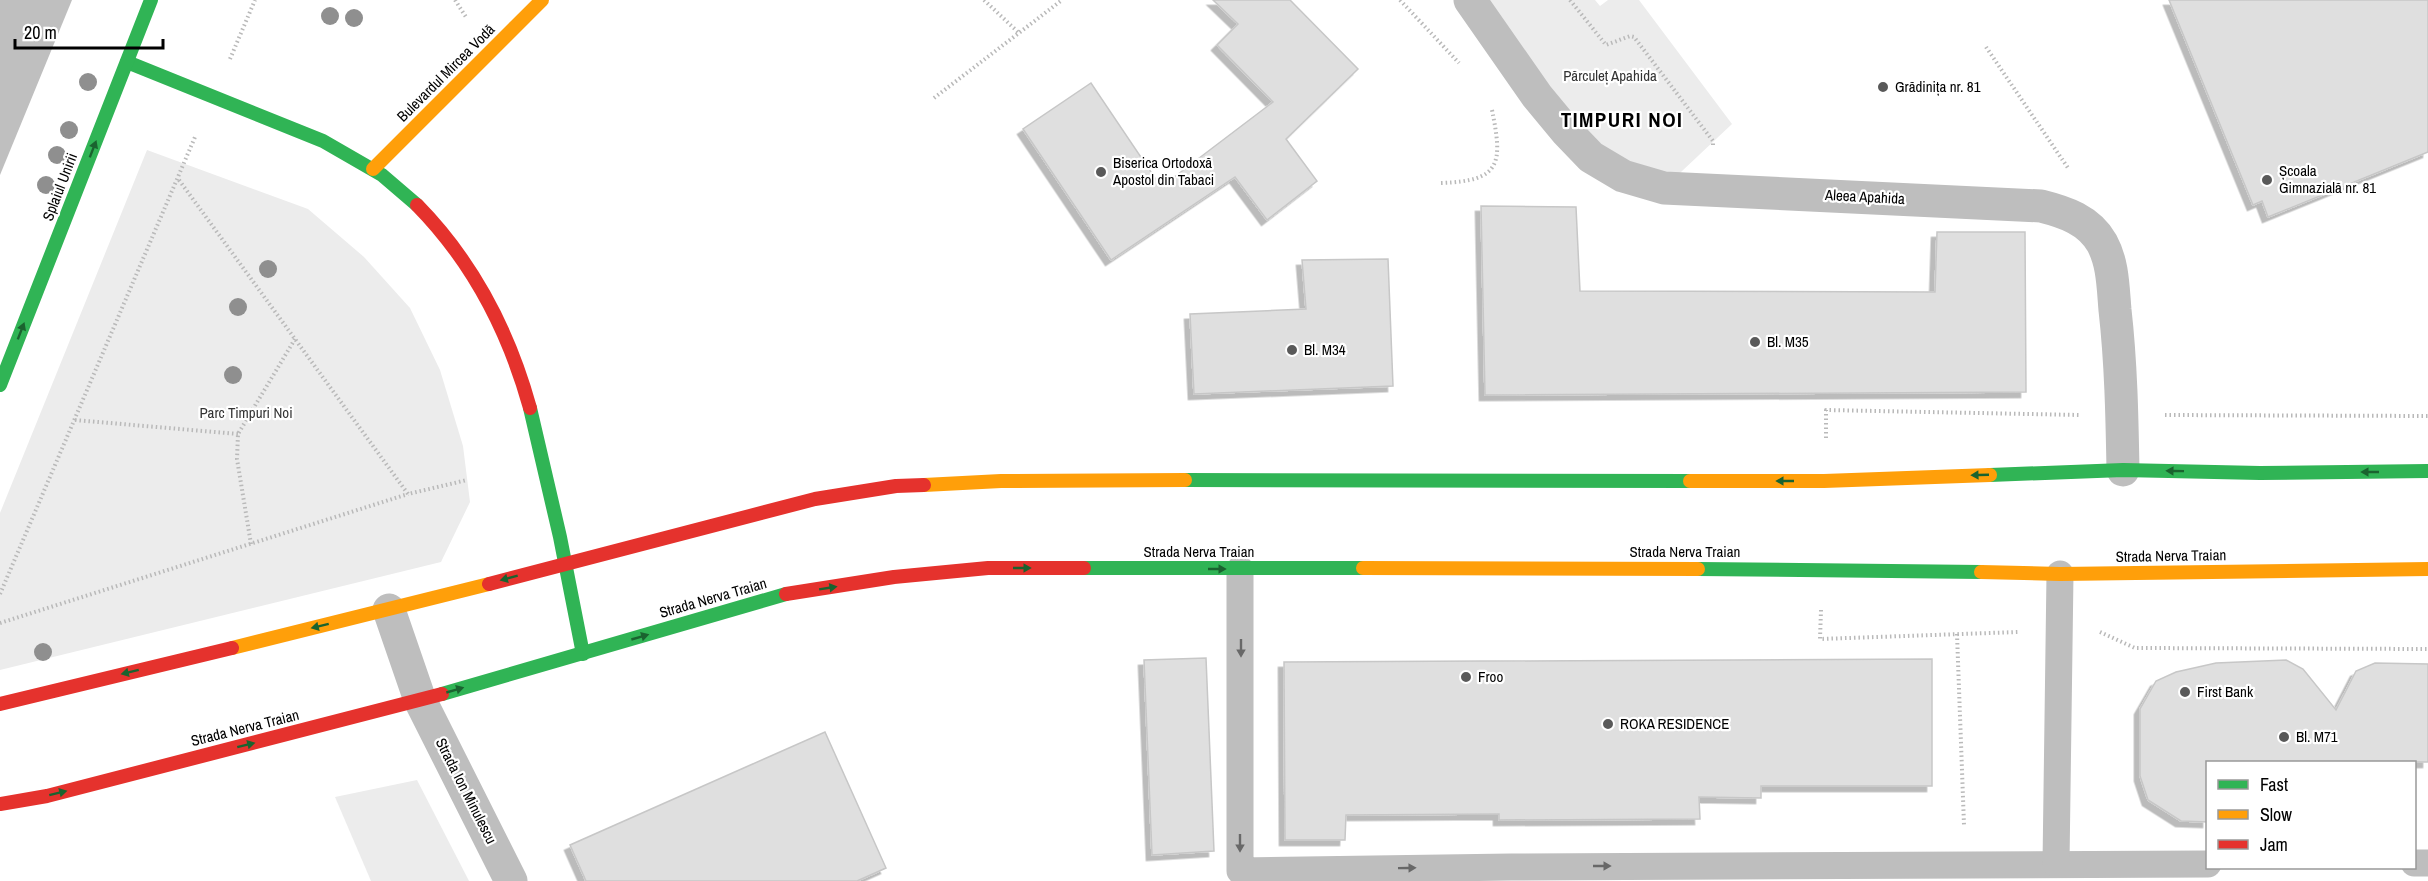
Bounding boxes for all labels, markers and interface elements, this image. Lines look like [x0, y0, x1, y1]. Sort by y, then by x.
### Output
scale bar [15, 12, 164, 50]
street label: Bulevardul Mircea Vodă [392, 19, 499, 126]
text: 20 m [24, 20, 57, 45]
park label: Părculeț Apahida [1563, 65, 1657, 86]
place label: Grădinița nr. 81 [1895, 76, 1981, 97]
marker: Grădinița nr. 81 [1876, 80, 1890, 94]
district label: TIMPURI NOI [1561, 105, 1683, 134]
one-way arrow [89, 140, 98, 158]
street label: Splaiul Unirii [37, 150, 82, 224]
place label: Biserica Ortodoxă Apostol din Tabaci [1112, 152, 1214, 190]
place label: Școala Gimnazială nr. 81 [2279, 160, 2376, 198]
marker: Biserica Ortodoxă Apostol din Tabaci [1094, 165, 1108, 179]
marker: Școala Gimnazială nr. 81 [2260, 173, 2274, 187]
street label: Aleea Apahida [1824, 184, 1906, 209]
one-way arrow [17, 321, 27, 339]
place label: Bl. M35 [1767, 331, 1809, 352]
marker: Bl. M35 [1748, 335, 1762, 349]
place label: Bl. M34 [1304, 339, 1346, 360]
marker: Bl. M34 [1285, 343, 1299, 357]
park label: Parc Timpuri Noi [199, 402, 293, 423]
one-way arrow [2165, 466, 2184, 476]
one-way arrow [2360, 467, 2379, 477]
one-way arrow [1970, 471, 1989, 480]
one-way arrow [1775, 476, 1794, 486]
street label: Strada Nerva Traian [1144, 541, 1254, 562]
street label: Strada Nerva Traian [1630, 541, 1740, 562]
street label: Strada Nerva Traian [2115, 544, 2227, 567]
one-way arrow [1012, 563, 1031, 573]
one-way arrow [1207, 564, 1226, 574]
street label: Strada Nerva Traian [657, 572, 769, 623]
one-way arrow [500, 574, 518, 583]
one-way arrow [819, 583, 838, 592]
one-way arrow [311, 622, 329, 632]
one-way arrow [631, 632, 649, 641]
one-way arrow [1236, 639, 1246, 658]
place label: Froo [1478, 666, 1503, 687]
one-way arrow [121, 668, 140, 677]
marker: Froo [1459, 670, 1473, 684]
place label: First Bank [2197, 681, 2254, 702]
one-way arrow [446, 685, 464, 694]
marker: First Bank [2178, 685, 2192, 699]
street label: Strada Nerva Traian [189, 704, 301, 751]
place label: ROKA RESIDENCE [1620, 713, 1729, 734]
marker: ROKA RESIDENCE [1601, 717, 1615, 731]
place label: Bl. M71 [2296, 726, 2338, 747]
marker: Bl. M71 [2277, 730, 2291, 744]
street label: Strada Ion Minulescu [431, 734, 502, 847]
one-way arrow [237, 739, 256, 749]
legend [2206, 761, 2416, 869]
text: Fast [2260, 772, 2288, 797]
one-way arrow [48, 788, 67, 798]
text: Slow [2260, 802, 2292, 827]
text: Jam [2260, 832, 2288, 857]
one-way arrow [1235, 834, 1245, 853]
one-way arrow [1592, 861, 1611, 871]
one-way arrow [1397, 864, 1416, 873]

